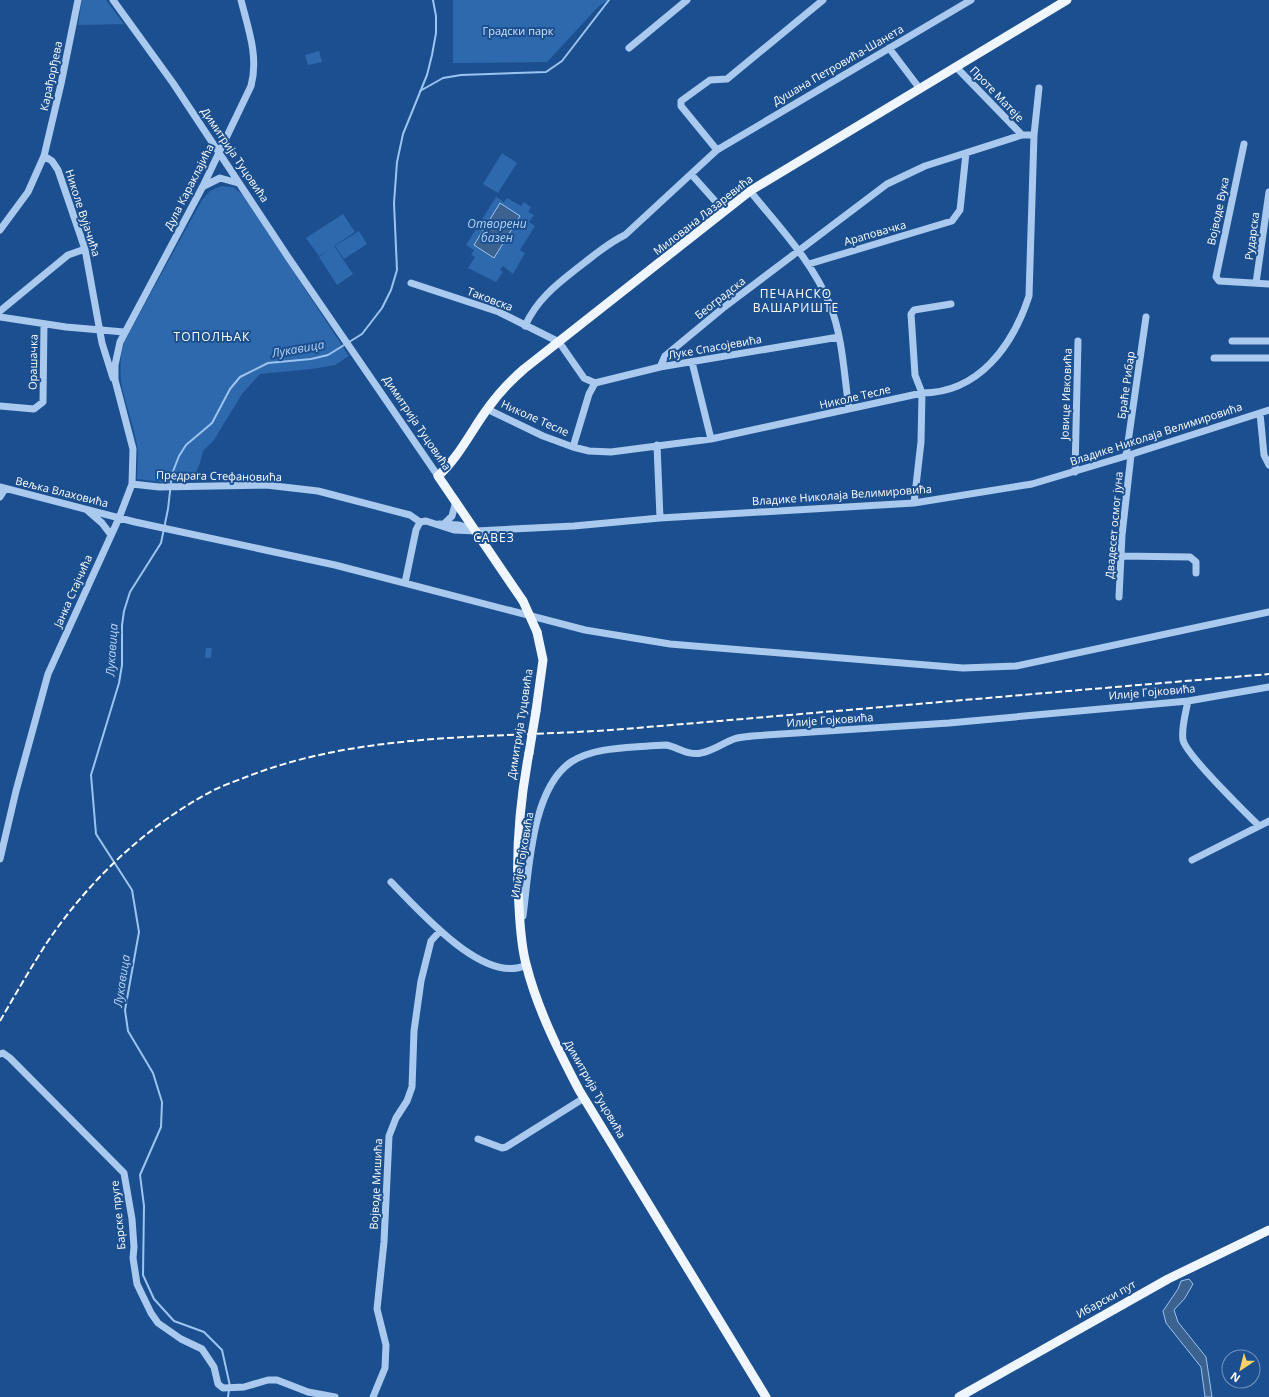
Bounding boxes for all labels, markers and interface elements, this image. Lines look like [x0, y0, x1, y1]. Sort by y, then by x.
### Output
street label: Душана Петровића-Шанета [769, 21, 906, 108]
park label: Градски парк [482, 23, 554, 38]
street label: Карађорђева [36, 40, 65, 112]
street label: Проте Матеје [967, 63, 1028, 125]
street label: Димитрија Туцовића [198, 104, 273, 205]
street label: Дула Караклајића [160, 141, 217, 232]
street label: Николе Вујачића [62, 167, 105, 258]
street label: Милована Лазаревића [650, 171, 756, 258]
street label: Војводе Вука [1203, 175, 1232, 246]
street label: Рударска [1241, 211, 1262, 261]
water label: Отворени базен [467, 215, 527, 246]
street label: Араповачка [842, 216, 908, 249]
street label: Београдска [691, 273, 748, 322]
street label: Таковска [465, 283, 515, 314]
district label: ПЕЧАНСКО ВАШАРИШТЕ [753, 285, 839, 316]
district label: ТОПОЛЊАК [174, 328, 250, 345]
street label: Луке Спасојевића [667, 331, 763, 362]
street label: Орашачка [25, 334, 40, 390]
water label: Лукавица [269, 335, 326, 362]
street label: Јовице Ивковића [1056, 348, 1075, 441]
street label: Браће Рибар [1113, 350, 1138, 420]
street label: Димитрија Туцовића [380, 372, 455, 473]
street label: Николе Тесле [818, 381, 892, 412]
street label: Николе Тесле [499, 396, 571, 439]
street label: Владике Николаја Велимировића [1068, 399, 1244, 469]
street label: Предрага Стефановића [156, 467, 282, 484]
street label: Двадесет осмог јуна [1101, 471, 1126, 579]
street label: Вељка Влаховића [14, 473, 110, 510]
street label: Владике Николаја Велимировића [752, 481, 932, 508]
district label: САВЕЗ [473, 529, 515, 546]
street label: Јанка Стајчића [49, 552, 95, 630]
water label: Лукавица [101, 623, 122, 678]
street label: Димитрија Туцовића [503, 668, 536, 780]
street label: Илије Гојковића [1108, 680, 1196, 703]
street label: Илије Гојковића [786, 709, 874, 730]
street label: Илије Гојковића [507, 811, 536, 899]
water label: Лукавица [109, 953, 134, 1009]
street label: Димитрија Туцовића [561, 1037, 630, 1141]
street label: Војводе Мишића [366, 1138, 385, 1230]
street label: Барске пруге [106, 1180, 129, 1250]
street label: Ибарски пут [1073, 1276, 1138, 1321]
north arrow [1221, 1349, 1261, 1389]
text: N [1227, 1369, 1243, 1386]

